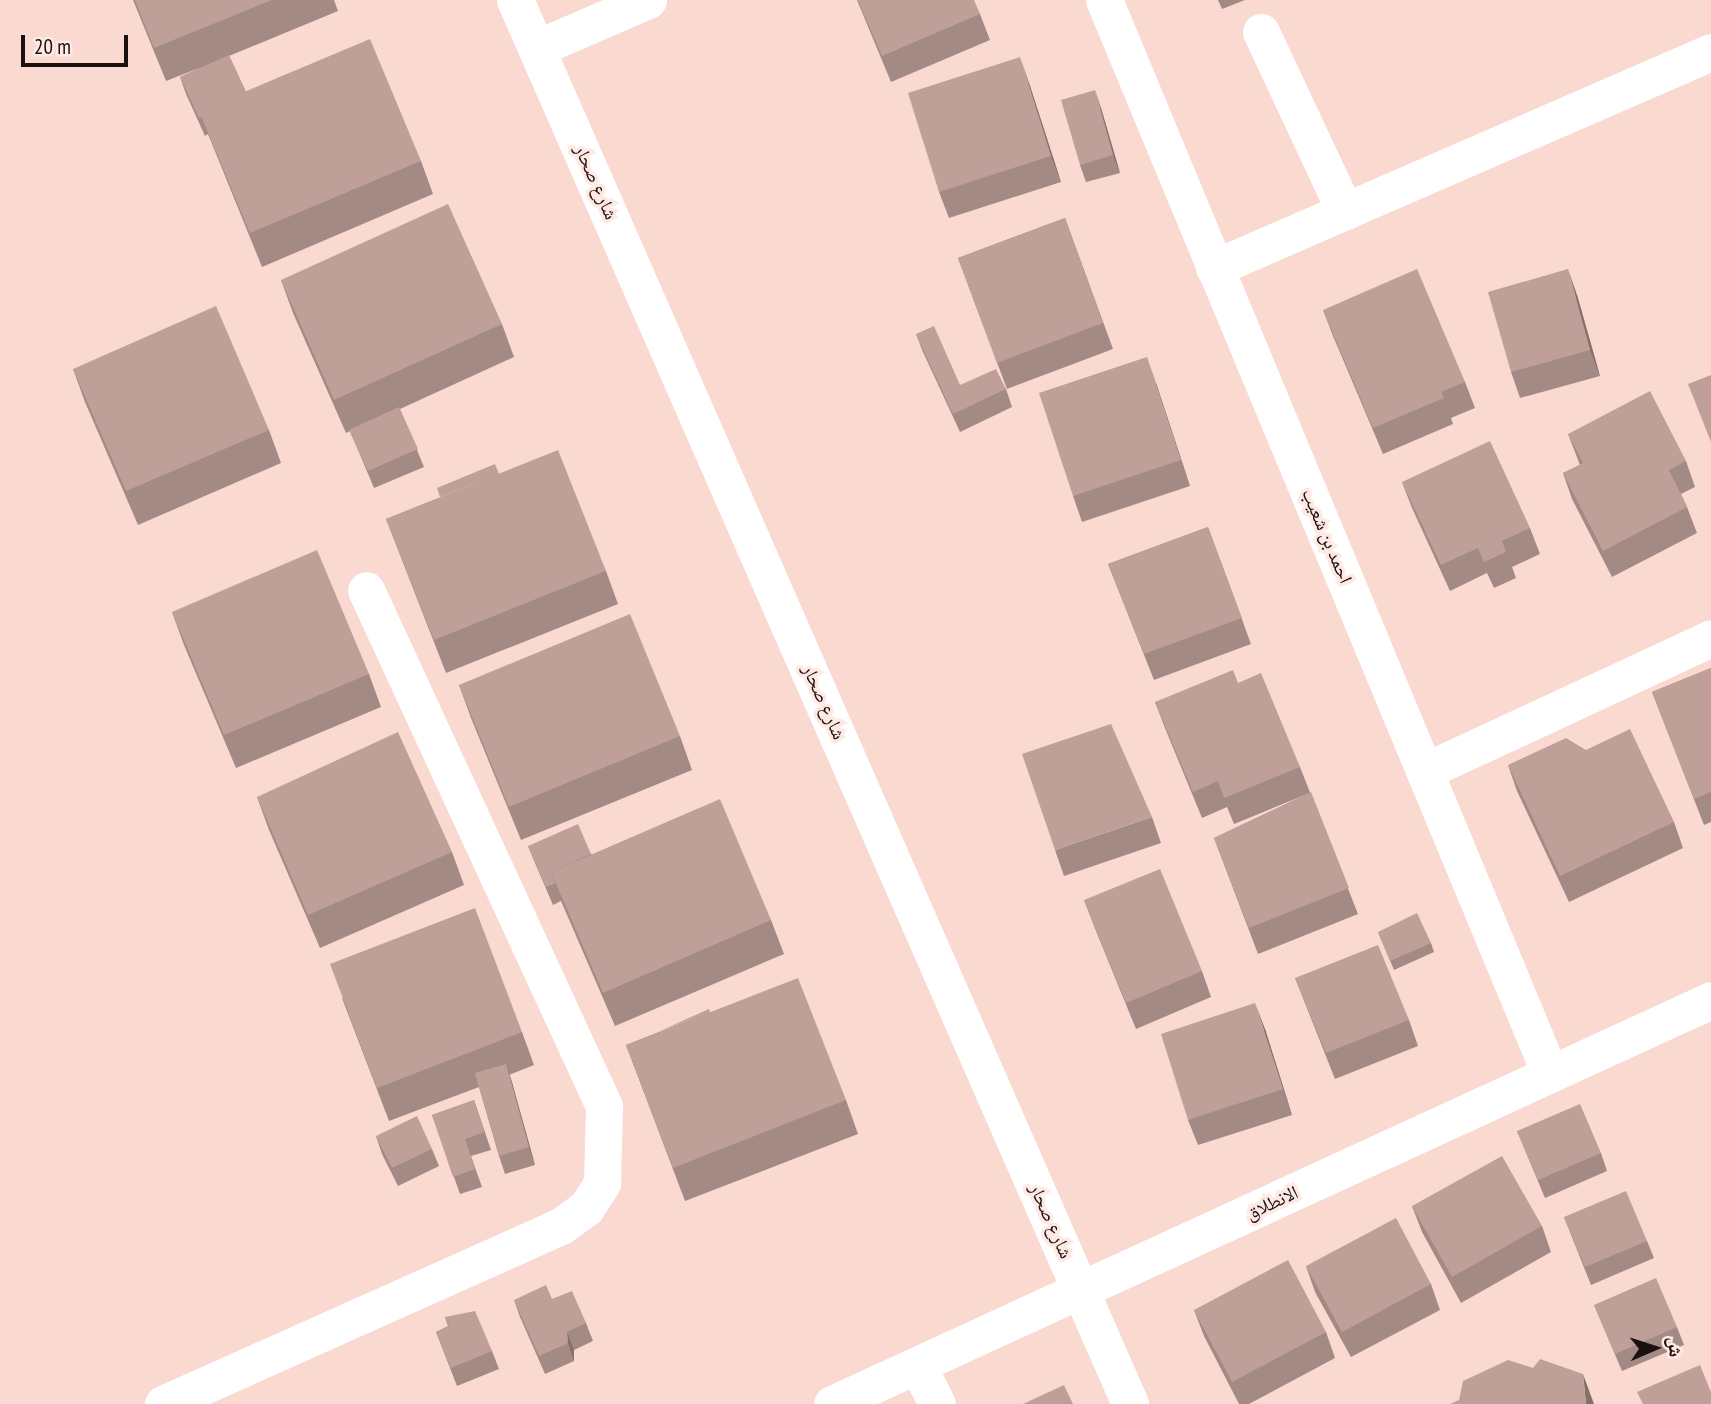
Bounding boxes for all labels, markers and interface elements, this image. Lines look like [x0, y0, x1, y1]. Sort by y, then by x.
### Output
scale bar [24, 21, 131, 65]
text: 20 m [34, 33, 71, 60]
street label: شارع صحار [569, 141, 623, 223]
street label: احمد بن شعيب [1297, 485, 1357, 587]
street label: شارع صحار [797, 661, 851, 743]
street label: شارع صحار [1024, 1180, 1078, 1262]
street label: الانطلاق [1242, 1181, 1302, 1225]
north arrow [1620, 1313, 1690, 1383]
text: ش [1663, 1336, 1688, 1358]

